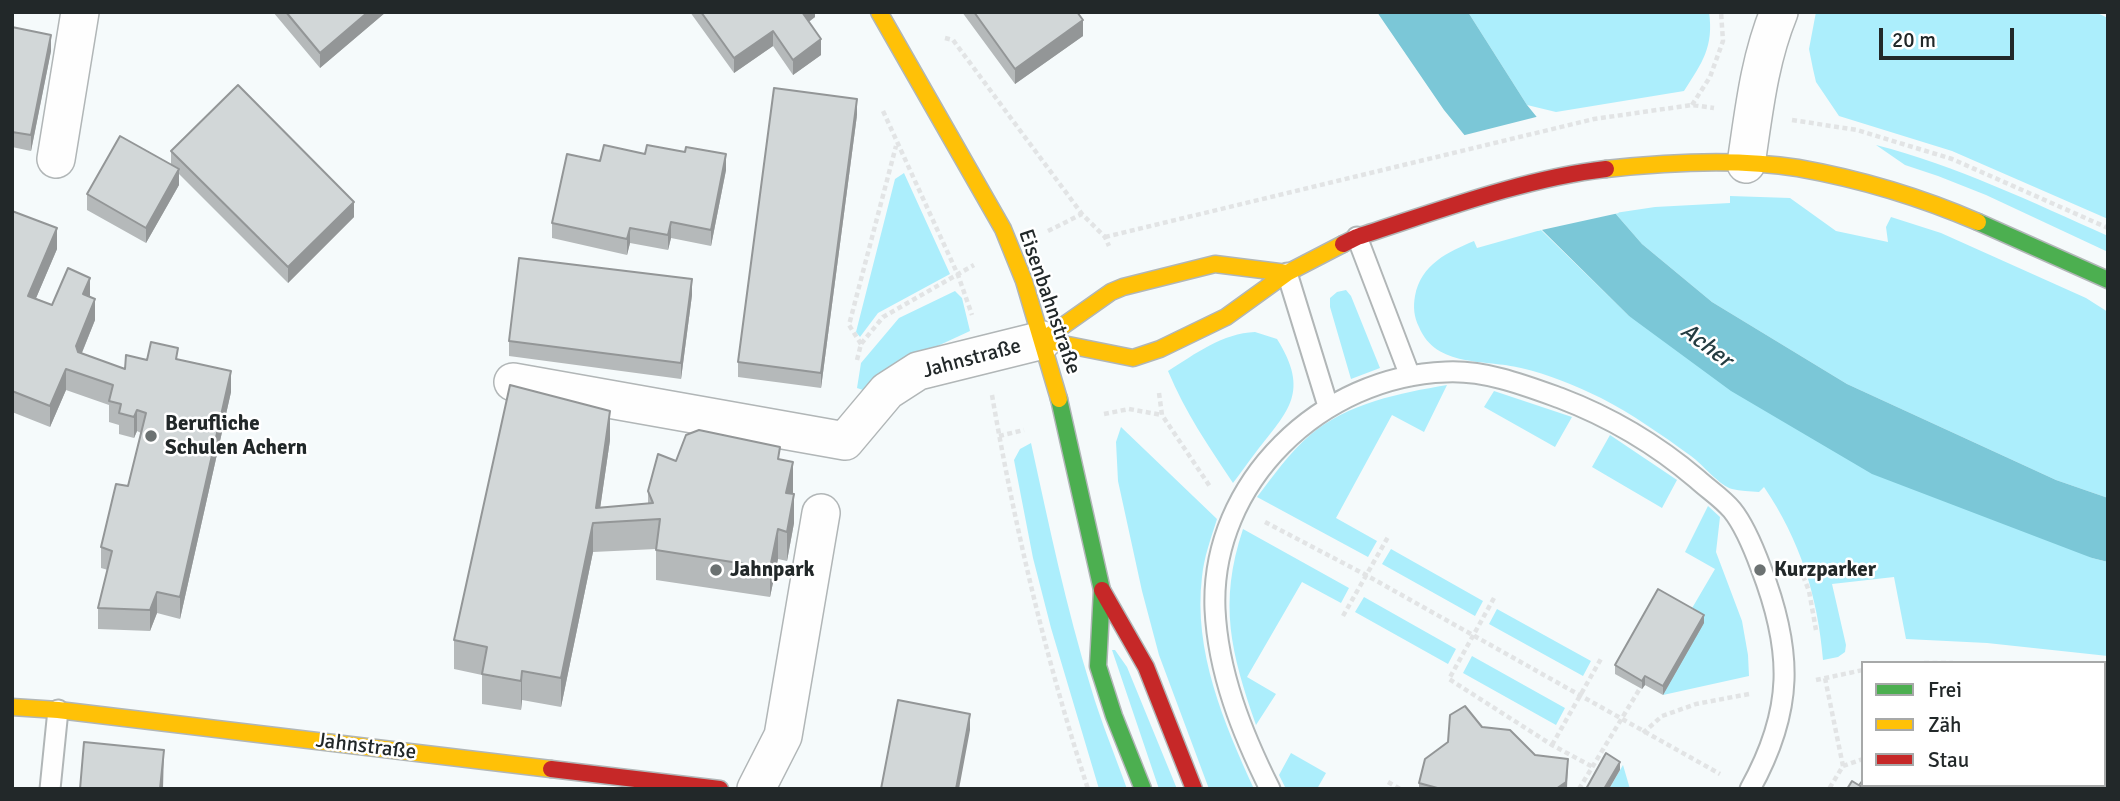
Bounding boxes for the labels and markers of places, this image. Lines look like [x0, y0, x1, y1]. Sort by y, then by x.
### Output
place label: Berufliche Schulen Achern [165, 411, 307, 461]
marker: Berufliche Schulen Achern [143, 428, 159, 444]
place label: Jahnpark [730, 557, 815, 583]
place label: Kurzparker [1774, 557, 1876, 583]
marker: Jahnpark [708, 562, 724, 578]
marker: Kurzparker [1752, 562, 1768, 578]

